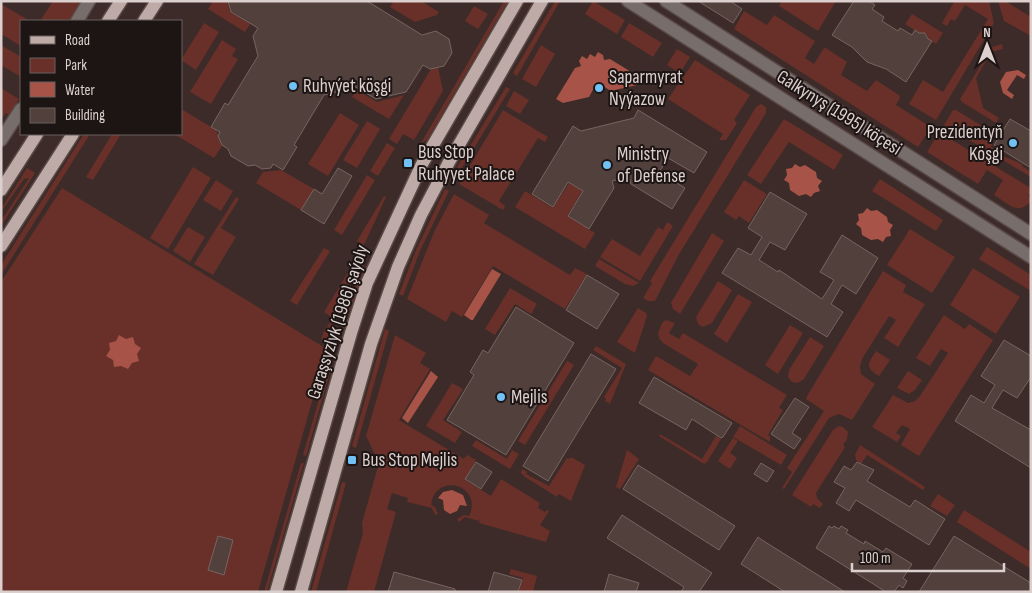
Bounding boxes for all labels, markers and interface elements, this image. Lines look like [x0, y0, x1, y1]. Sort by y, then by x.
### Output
legend [20, 20, 182, 135]
north arrow [962, 20, 1012, 70]
text: N [983, 24, 991, 41]
text: Road [65, 31, 90, 50]
text: Park [65, 56, 87, 75]
street label: Galkynyş (1995) köçesi [772, 65, 906, 161]
place label: Saparmyrat Nyýazow [609, 66, 683, 111]
place label: Ruhyýet köşgi [303, 75, 391, 98]
marker: Ruhyýet köşgi [287, 80, 299, 92]
text: Water [65, 81, 96, 100]
marker: Saparmyrat Nyýazow [593, 82, 605, 94]
text: Building [65, 106, 105, 125]
place label: Prezidentyň Köşgi [927, 121, 1003, 166]
marker: Prezidentyň Köşgi [1007, 137, 1019, 149]
place label: Bus Stop Ruhyyet Palace [418, 141, 515, 186]
place label: Ministry of Defense [617, 143, 686, 188]
marker: Bus Stop Ruhyyet Palace [402, 157, 414, 169]
marker: Ministry of Defense [601, 159, 613, 171]
street label: Garaşsyzlyk (1986) şaýoly [302, 241, 374, 402]
place label: Mejlis [511, 386, 548, 409]
marker: Mejlis [495, 391, 507, 403]
place label: Bus Stop Mejlis [362, 449, 458, 472]
marker: Bus Stop Mejlis [346, 454, 358, 466]
scale bar [852, 540, 1004, 572]
text: 100 m [860, 549, 891, 568]

